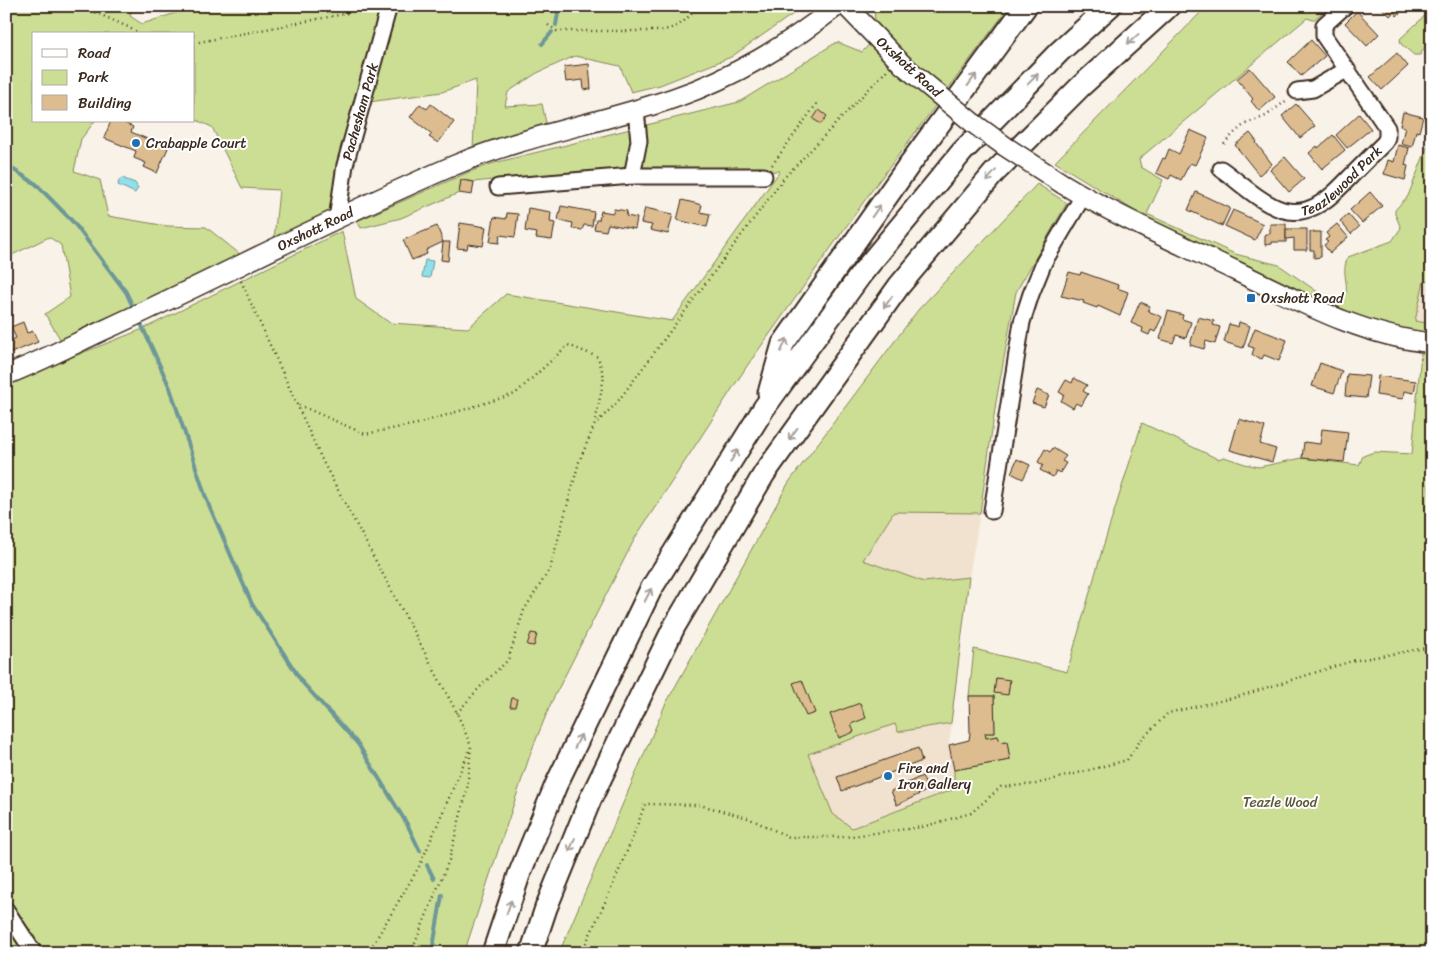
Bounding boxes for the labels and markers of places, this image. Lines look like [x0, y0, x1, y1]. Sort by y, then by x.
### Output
place label: Crabapple Court [146, 131, 246, 156]
marker: Crabapple Court [130, 137, 142, 149]
place label: Oxshott Road [1261, 286, 1345, 311]
marker: Oxshott Road [1245, 292, 1257, 304]
place label: Fire and Iron Gallery [897, 756, 972, 797]
marker: Fire and Iron Gallery [882, 770, 894, 782]

